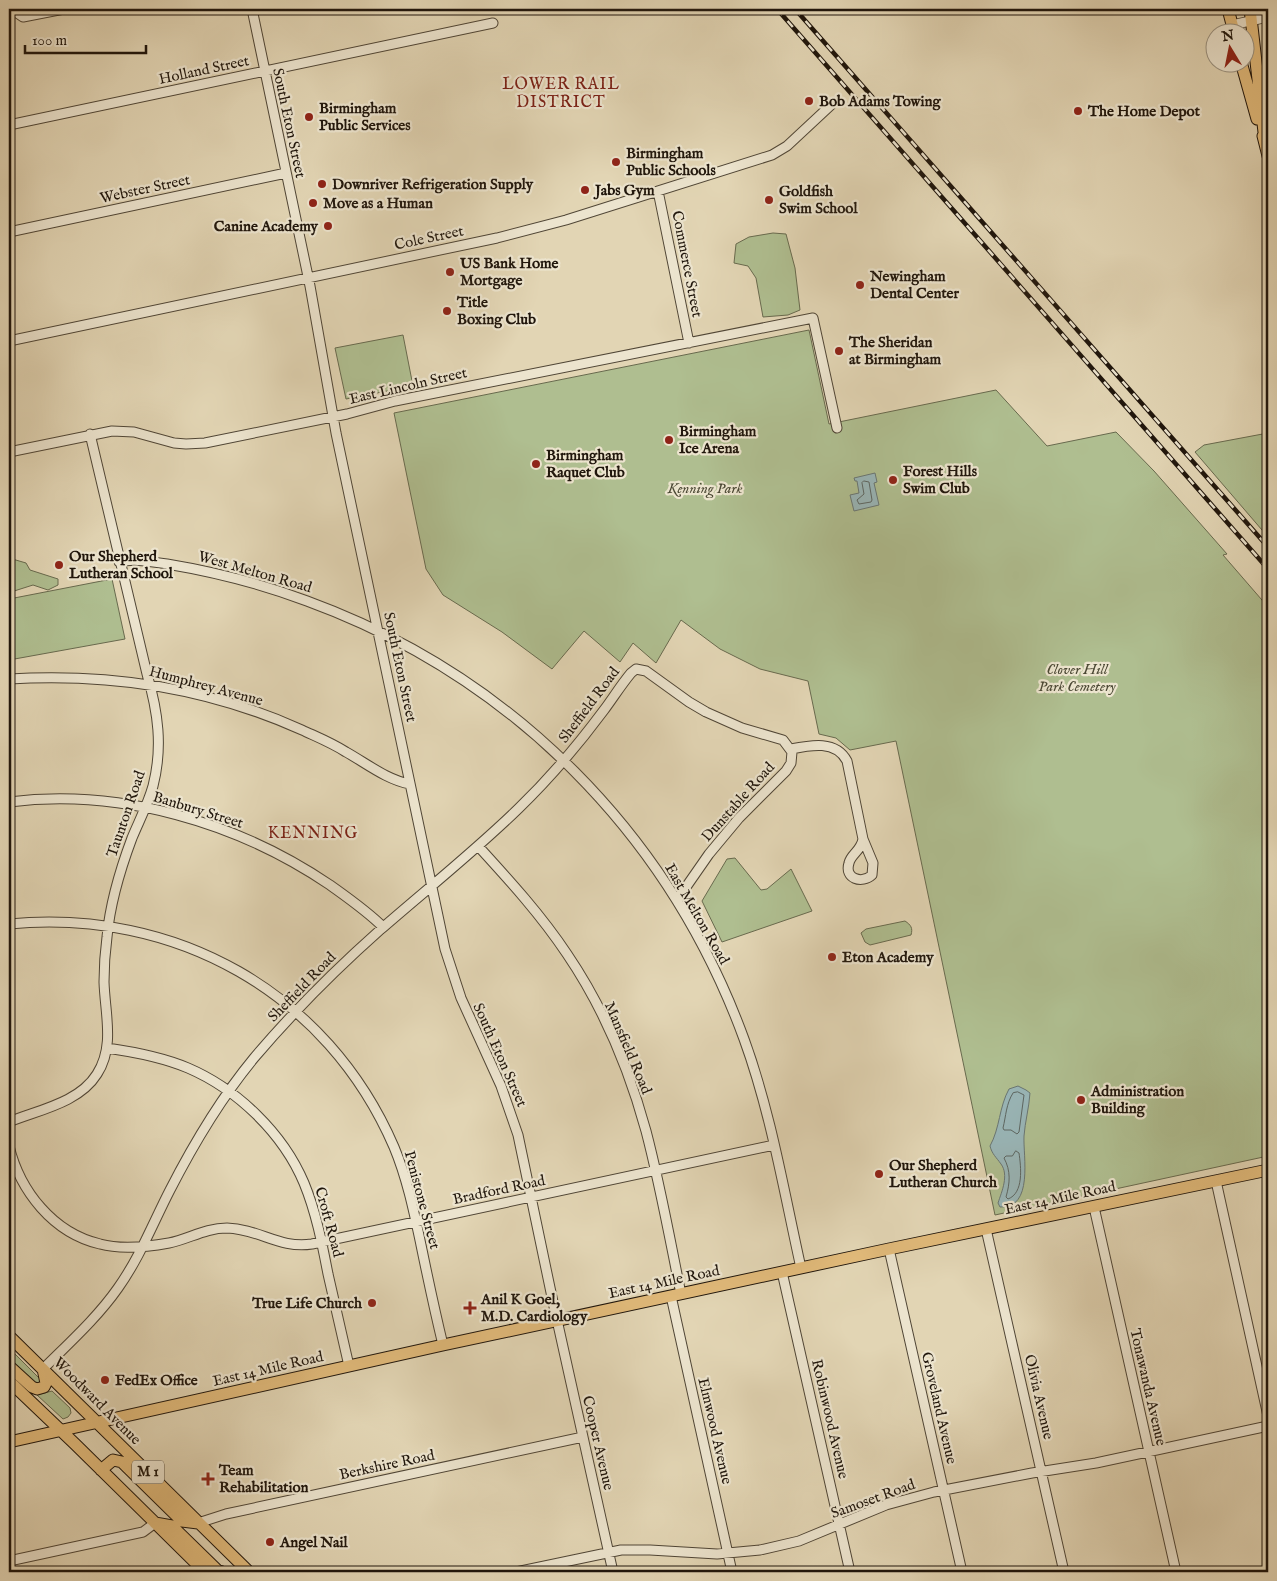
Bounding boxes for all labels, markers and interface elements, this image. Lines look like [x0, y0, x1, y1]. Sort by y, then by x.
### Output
scale bar [25, 22, 146, 54]
north arrow [1204, 22, 1254, 72]
text: N [1219, 26, 1235, 46]
text: 100 m [32, 31, 68, 50]
street label: Holland Street [157, 51, 251, 89]
street label: South Eton Street [268, 66, 310, 180]
district label: LOWER RAIL DISTRICT [502, 75, 620, 113]
place label: Bob Adams Towing [819, 92, 941, 111]
marker: Bob Adams Towing [803, 95, 815, 107]
place label: Birmingham Public Services [319, 99, 411, 135]
place label: The Home Depot [1087, 102, 1201, 121]
marker: The Home Depot [1072, 105, 1084, 117]
marker: Birmingham Public Services [303, 111, 315, 123]
place label: Birmingham Public Schools [626, 144, 716, 180]
marker: Birmingham Public Schools [610, 156, 622, 168]
street label: Webster Street [98, 170, 192, 208]
place label: Downriver Refrigeration Supply [332, 175, 534, 194]
marker: Downriver Refrigeration Supply [316, 178, 328, 190]
place label: Jabs Gym [593, 181, 655, 200]
place label: Goldfish Swim School [779, 182, 858, 218]
marker: Jabs Gym [579, 184, 591, 196]
place label: Move as a Human [323, 194, 433, 213]
marker: Goldfish Swim School [763, 194, 775, 206]
marker: Move as a Human [307, 197, 319, 209]
street label: Commerce Street [667, 209, 707, 319]
place label: Canine Academy [214, 217, 319, 236]
marker: Canine Academy [322, 220, 334, 232]
street label: Cole Street [393, 221, 465, 255]
place label: US Bank Home Mortgage [459, 254, 559, 290]
marker: US Bank Home Mortgage [444, 266, 456, 278]
place label: Newingham Dental Center [869, 267, 959, 303]
marker: Newingham Dental Center [854, 279, 866, 291]
place label: Title Boxing Club [456, 293, 536, 329]
marker: Title Boxing Club [441, 305, 453, 317]
place label: The Sheridan at Birmingham [848, 333, 942, 369]
marker: The Sheridan at Birmingham [833, 345, 845, 357]
street label: East Lincoln Street [347, 363, 469, 409]
place label: Birmingham Ice Arena [679, 422, 757, 458]
marker: Birmingham Ice Arena [663, 434, 675, 446]
place label: Birmingham Raquet Club [546, 446, 625, 482]
marker: Birmingham Raquet Club [530, 458, 542, 470]
place label: Forest Hills Swim Club [903, 462, 978, 498]
marker: Forest Hills Swim Club [887, 474, 899, 486]
park label: Kenning Park [667, 479, 742, 499]
place label: Our Shepherd Lutheran School [69, 547, 174, 583]
street label: West Melton Road [196, 547, 315, 598]
marker: Our Shepherd Lutheran School [53, 559, 65, 571]
street label: South Eton Street [379, 610, 421, 724]
park label: Clover Hill Park Cemetery [1038, 660, 1116, 696]
street label: Humphrey Avenue [147, 662, 265, 710]
street label: Sheffield Road [554, 662, 624, 747]
street label: Dunstable Road [697, 757, 779, 846]
street label: Taunton Road [102, 767, 150, 860]
street label: Banbury Street [151, 787, 245, 833]
district label: KENNING [268, 824, 358, 844]
street label: East Melton Road [660, 860, 734, 969]
street label: Sheffield Road [264, 947, 341, 1026]
place label: Eton Academy [842, 948, 934, 967]
marker: Eton Academy [826, 951, 838, 963]
street label: Mansfield Road [600, 999, 656, 1098]
street label: South Eton Street [469, 1000, 531, 1110]
place label: Administration Building [1090, 1082, 1184, 1118]
marker: Administration Building [1075, 1094, 1087, 1106]
street label: Penistone Street [400, 1149, 444, 1251]
place label: Our Shepherd Lutheran Church [889, 1156, 998, 1192]
marker: Our Shepherd Lutheran Church [873, 1168, 885, 1180]
street label: Bradford Road [451, 1171, 548, 1209]
street label: East 14 Mile Road [1003, 1177, 1118, 1219]
street label: Croft Road [311, 1185, 348, 1260]
street label: East 14 Mile Road [607, 1261, 722, 1303]
place label: Anil K Goel, M.D. Cardiology [480, 1290, 588, 1326]
place label: True Life Church [251, 1294, 363, 1313]
marker: True Life Church [366, 1297, 378, 1309]
marker: Anil K Goel, M.D. Cardiology [463, 1301, 477, 1315]
street label: Tonawanda Avenue [1125, 1326, 1171, 1448]
street label: East 14 Mile Road [211, 1347, 326, 1391]
street label: Groveland Avenue [917, 1350, 961, 1466]
street label: Woodward Avenue [49, 1353, 145, 1449]
street label: Olivia Avenue [1020, 1353, 1058, 1441]
street label: Robinwood Avenue [807, 1357, 853, 1481]
place label: FedEx Office [115, 1371, 198, 1390]
marker: FedEx Office [99, 1374, 111, 1386]
street label: Elmwood Avenue [693, 1376, 737, 1486]
street label: Cooper Avenue [578, 1394, 618, 1492]
street label: Berkshire Road [338, 1445, 437, 1484]
road number: M 1 [132, 1460, 164, 1484]
place label: Team Rehabilitation [218, 1461, 308, 1497]
marker: Team Rehabilitation [201, 1472, 215, 1486]
street label: Samoset Road [828, 1475, 919, 1523]
place label: Angel Nail [279, 1533, 349, 1552]
marker: Angel Nail [264, 1536, 276, 1548]

